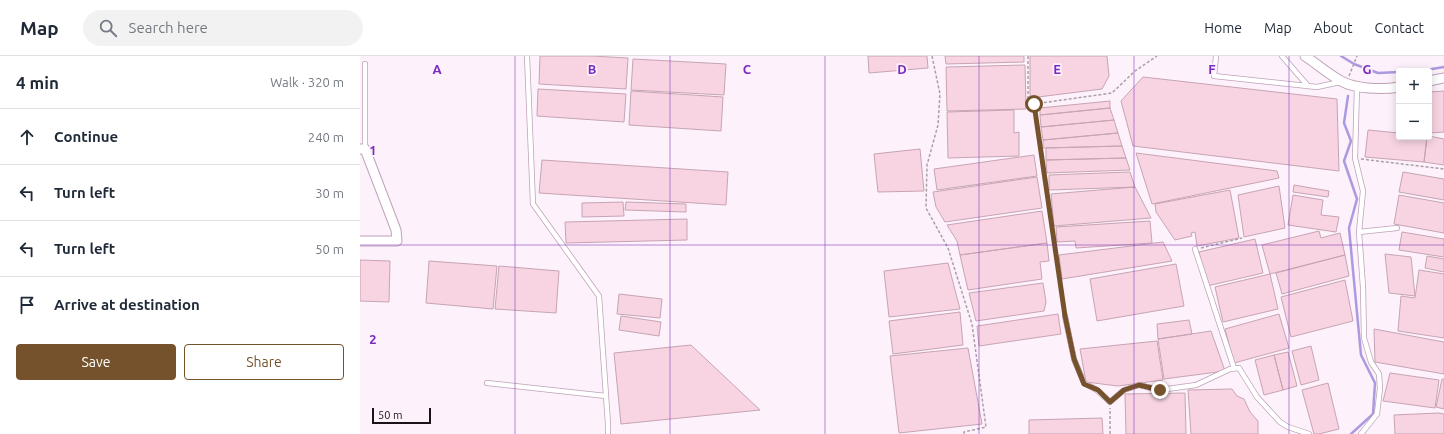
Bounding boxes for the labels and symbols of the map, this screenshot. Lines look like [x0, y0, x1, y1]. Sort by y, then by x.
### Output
text: A [432, 62, 442, 76]
text: B [588, 62, 597, 76]
text: C [743, 62, 752, 76]
text: D [897, 62, 907, 76]
text: E [1053, 62, 1061, 76]
text: F [1208, 62, 1216, 76]
text: G [1363, 62, 1372, 76]
route start [1025, 95, 1043, 113]
text: 1 [369, 143, 377, 157]
text: 2 [369, 332, 377, 346]
route end [1151, 381, 1169, 399]
scale bar [372, 406, 431, 425]

